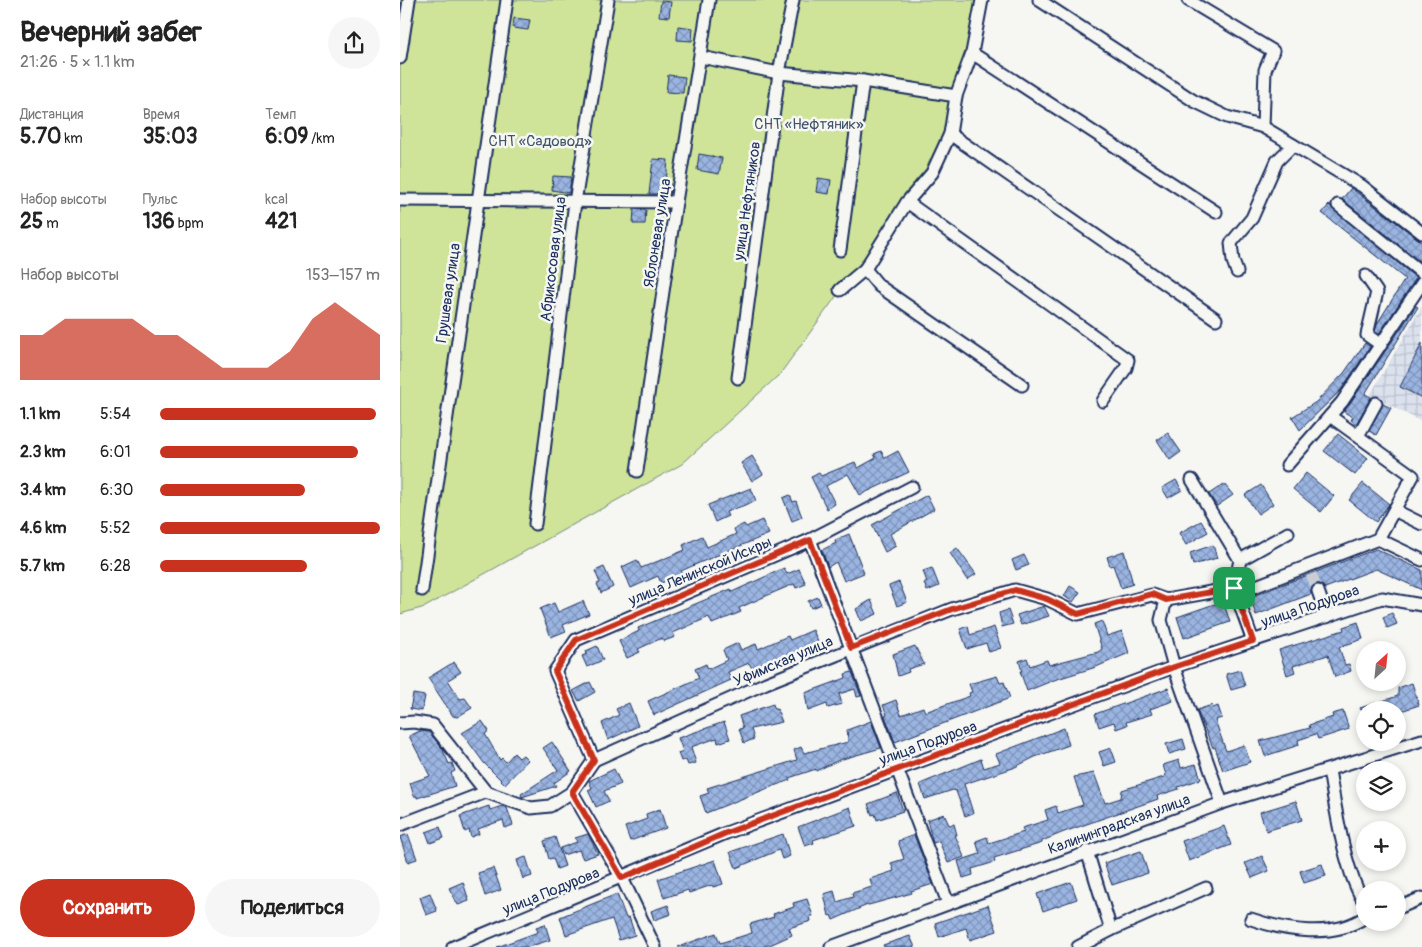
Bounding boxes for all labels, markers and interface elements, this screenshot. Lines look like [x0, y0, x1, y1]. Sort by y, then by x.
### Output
text: Вечерний забег [20, 15, 202, 50]
button: share [328, 17, 380, 69]
text: 21:26 · 5 × 1.1 km [20, 52, 135, 72]
text: Дистанция [20, 106, 84, 123]
text: Время [143, 106, 180, 123]
text: Темп [265, 106, 296, 123]
park label: СНТ «Нефтяник» [754, 115, 864, 134]
text: 5.70 [20, 123, 61, 150]
text: 35:03 [143, 123, 197, 150]
text: 6:09 [265, 123, 308, 150]
text: km [61, 130, 83, 147]
text: /km [308, 130, 335, 147]
park label: СНТ «Садовод» [488, 132, 592, 151]
street label: улица Нефтяников [730, 140, 765, 263]
street label: Яблоневая улица [639, 177, 675, 289]
text: Набор высоты [20, 191, 107, 208]
text: Пульс [143, 191, 178, 208]
text: kcal [265, 191, 288, 208]
street label: Абрикосовая улица [536, 196, 571, 323]
text: 25 [20, 208, 43, 235]
text: 136 [143, 208, 175, 235]
text: 421 [265, 208, 297, 235]
text: m [43, 215, 59, 232]
text: bpm [175, 215, 204, 232]
street label: Грушевая улица [432, 242, 465, 344]
text: Набор высоты [20, 265, 119, 285]
text: 153–157 m [306, 265, 380, 285]
text: 1.1 km [20, 404, 60, 424]
text: 5:54 [100, 404, 131, 424]
text: 2.3 km [20, 442, 66, 462]
text: 6:01 [100, 442, 131, 462]
text: 3.4 km [20, 480, 66, 500]
text: 6:30 [100, 480, 133, 500]
text: 4.6 km [20, 518, 66, 538]
text: 5:52 [100, 518, 131, 538]
street label: улица Ленинской Искры [625, 533, 775, 611]
text: 5.7 km [20, 556, 65, 576]
text: 6:28 [100, 556, 131, 576]
pin [1213, 567, 1255, 609]
icon: arrive [1220, 574, 1248, 602]
street label: улица Подурова [1258, 581, 1362, 632]
street label: Уфимская улица [731, 632, 836, 691]
north arrow [1356, 641, 1406, 691]
map controls [1356, 641, 1406, 931]
button: locate [1356, 701, 1406, 751]
street label: улица Подурова [876, 717, 980, 770]
button: layers [1356, 761, 1406, 811]
street label: Калининградская улица [1045, 790, 1193, 859]
button: + [1356, 821, 1406, 871]
street label: улица Подурова [499, 863, 602, 920]
button: Сохранить [20, 879, 195, 937]
button: Поделиться [205, 879, 380, 937]
button: − [1356, 881, 1406, 931]

